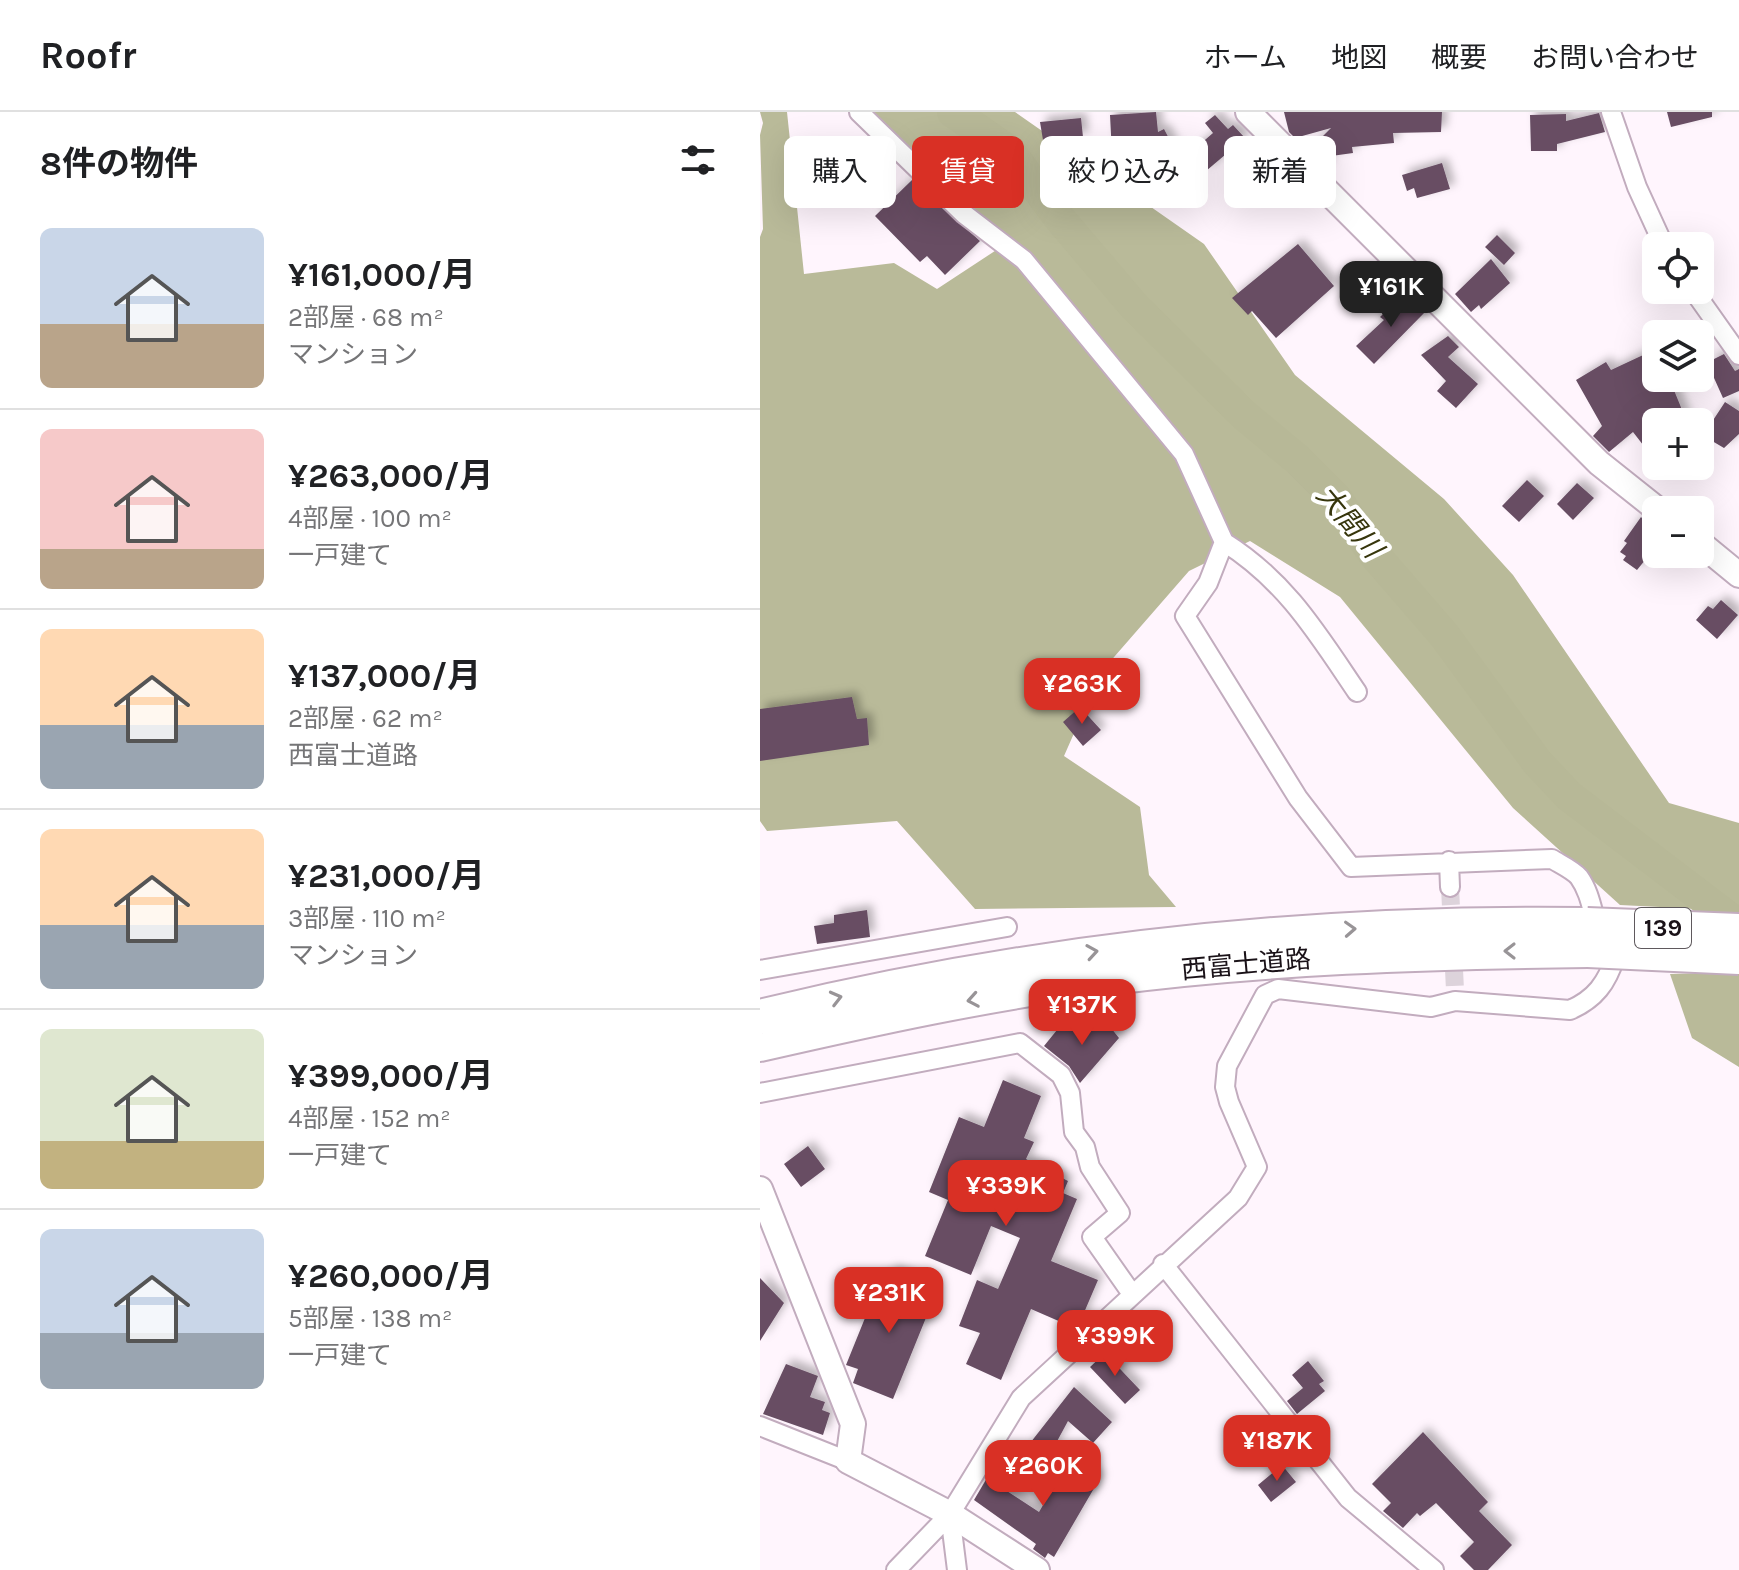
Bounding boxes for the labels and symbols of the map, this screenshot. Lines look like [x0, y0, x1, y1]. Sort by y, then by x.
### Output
pin: ¥161K [1335, 261, 1447, 329]
water label: 大間川 [1310, 479, 1391, 566]
pin: ¥263K [1026, 658, 1138, 726]
road number: 139 [1635, 908, 1691, 948]
one-way arrow [1344, 921, 1357, 938]
one-way arrow [1503, 942, 1516, 960]
street label: 西富士道路 [1180, 943, 1312, 986]
one-way arrow [1085, 944, 1098, 961]
pin: ¥137K [1026, 979, 1138, 1047]
one-way arrow [966, 990, 979, 1007]
one-way arrow [828, 991, 842, 1008]
pin: ¥339K [950, 1160, 1062, 1228]
pin: ¥231K [833, 1267, 945, 1335]
pin: ¥399K [1059, 1310, 1171, 1378]
pin: ¥187K [1221, 1415, 1333, 1483]
pin: ¥260K [987, 1440, 1099, 1508]

